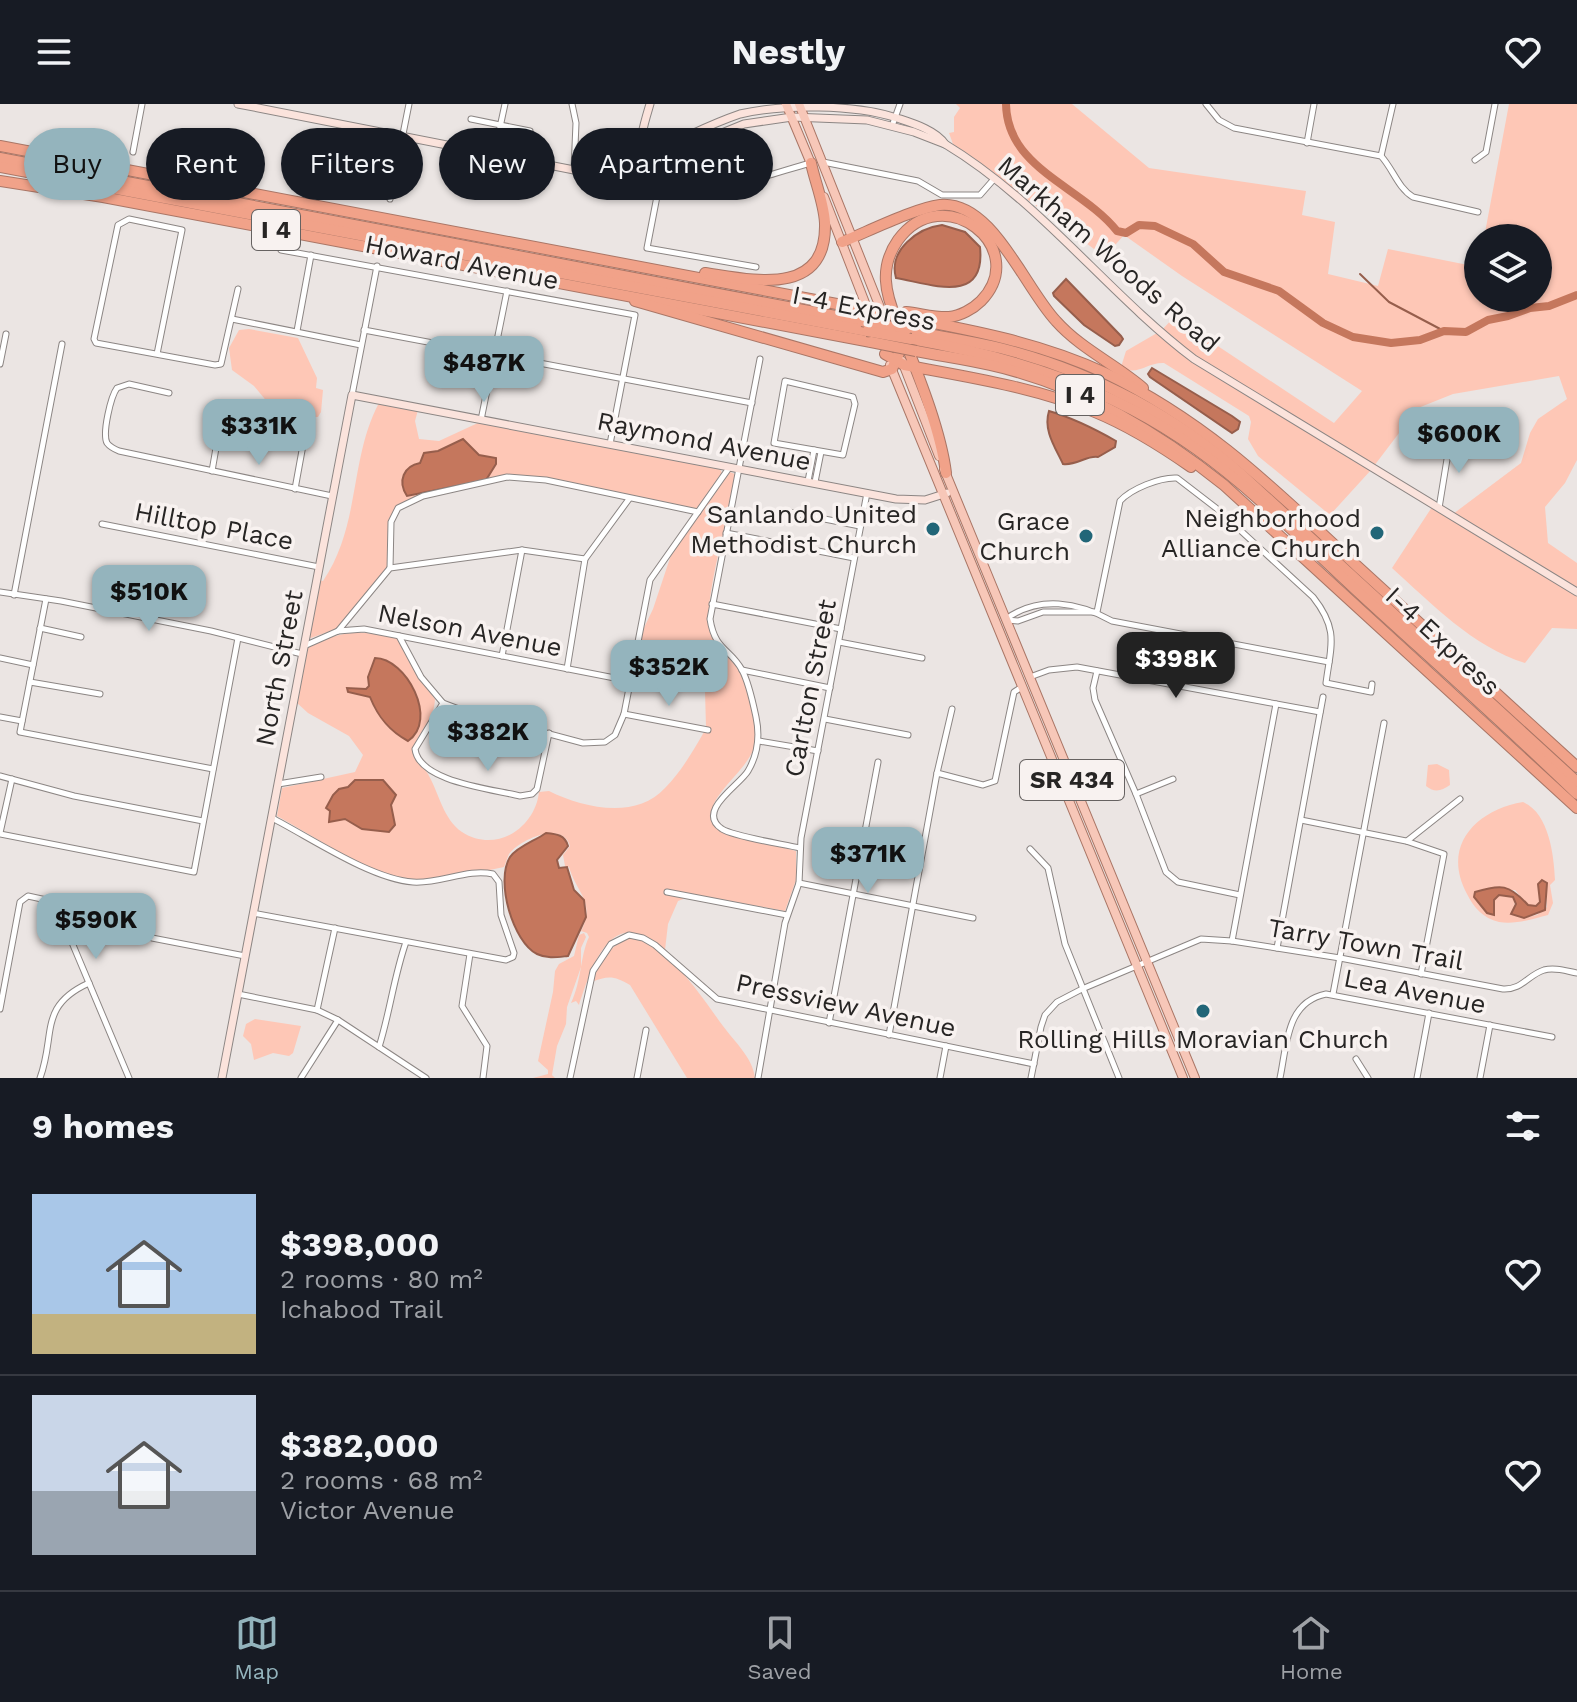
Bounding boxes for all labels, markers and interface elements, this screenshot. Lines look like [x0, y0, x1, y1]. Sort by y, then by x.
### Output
icon: menu [32, 30, 76, 74]
icon: heart [1501, 30, 1545, 74]
text: Nestly [732, 31, 845, 73]
chip: Buy [24, 128, 130, 200]
chip: Rent [146, 128, 265, 200]
chip: Filters [281, 128, 423, 200]
chip: New [439, 128, 555, 200]
chip: Apartment [571, 128, 773, 200]
street label: Markham Woods Road [992, 150, 1226, 358]
road number: I 4 [252, 210, 300, 250]
map controls [1464, 224, 1552, 312]
button: layers [1464, 224, 1552, 312]
street label: Howard Avenue [363, 229, 561, 295]
street label: I-4 Express [790, 279, 938, 337]
pin: $487K [428, 336, 540, 404]
text: $487K [443, 347, 525, 377]
road number: I 4 [1056, 375, 1104, 415]
pin: $331K [203, 399, 315, 467]
street label: Raymond Avenue [595, 406, 813, 476]
pin: $600K [1403, 407, 1515, 475]
text: $331K [221, 410, 297, 440]
text: $600K [1417, 418, 1501, 448]
street label: Hilltop Place [132, 496, 296, 556]
place label: Sanlando United Methodist Church [690, 499, 917, 559]
place label: Neighborhood Alliance Church [1161, 503, 1361, 563]
place label: Grace Church [979, 506, 1070, 566]
marker: Sanlando United Methodist Church [924, 520, 942, 538]
marker: Neighborhood Alliance Church [1368, 524, 1386, 542]
marker: Grace Church [1077, 527, 1095, 545]
pin: $510K [93, 565, 205, 633]
text: $510K [110, 576, 188, 606]
street label: I-4 Express [1380, 581, 1506, 701]
street label: North Street [249, 587, 309, 749]
street label: Nelson Avenue [375, 597, 565, 663]
street label: Carlton Street [778, 597, 842, 779]
pin: $398K [1120, 632, 1232, 700]
pin: $352K [613, 640, 725, 708]
text: $398K [1135, 643, 1217, 673]
text: $352K [629, 651, 709, 681]
pin: $382K [432, 705, 544, 773]
text: $382K [447, 716, 529, 746]
road number: SR 434 [1020, 760, 1124, 800]
pin: $371K [812, 827, 924, 895]
text: $371K [830, 838, 906, 868]
pin: $590K [40, 893, 152, 961]
text: $590K [55, 904, 137, 934]
street label: Tarry Town Trail [1266, 912, 1466, 976]
street label: Lea Avenue [1341, 963, 1489, 1019]
street label: Pressview Avenue [733, 967, 959, 1043]
marker: Rolling Hills Moravian Church [1194, 1002, 1212, 1020]
place label: Rolling Hills Moravian Church [1017, 1024, 1389, 1054]
icon: filters [1501, 1104, 1545, 1148]
text: 9 homes [32, 1106, 174, 1146]
text: $398,000 [280, 1224, 439, 1264]
icon: home [96, 1226, 192, 1322]
icon: heart [1501, 1252, 1545, 1296]
text: 2 rooms · 80 m² [280, 1264, 483, 1294]
text: Ichabod Trail [280, 1294, 443, 1324]
text: $382,000 [280, 1425, 439, 1465]
icon: home [96, 1427, 192, 1523]
icon: heart [1501, 1453, 1545, 1497]
text: 2 rooms · 68 m² [280, 1465, 482, 1495]
text: Victor Avenue [280, 1495, 455, 1525]
tab: Map [234, 1611, 279, 1684]
tab: Saved [748, 1611, 811, 1684]
tab: Home [1280, 1611, 1343, 1684]

